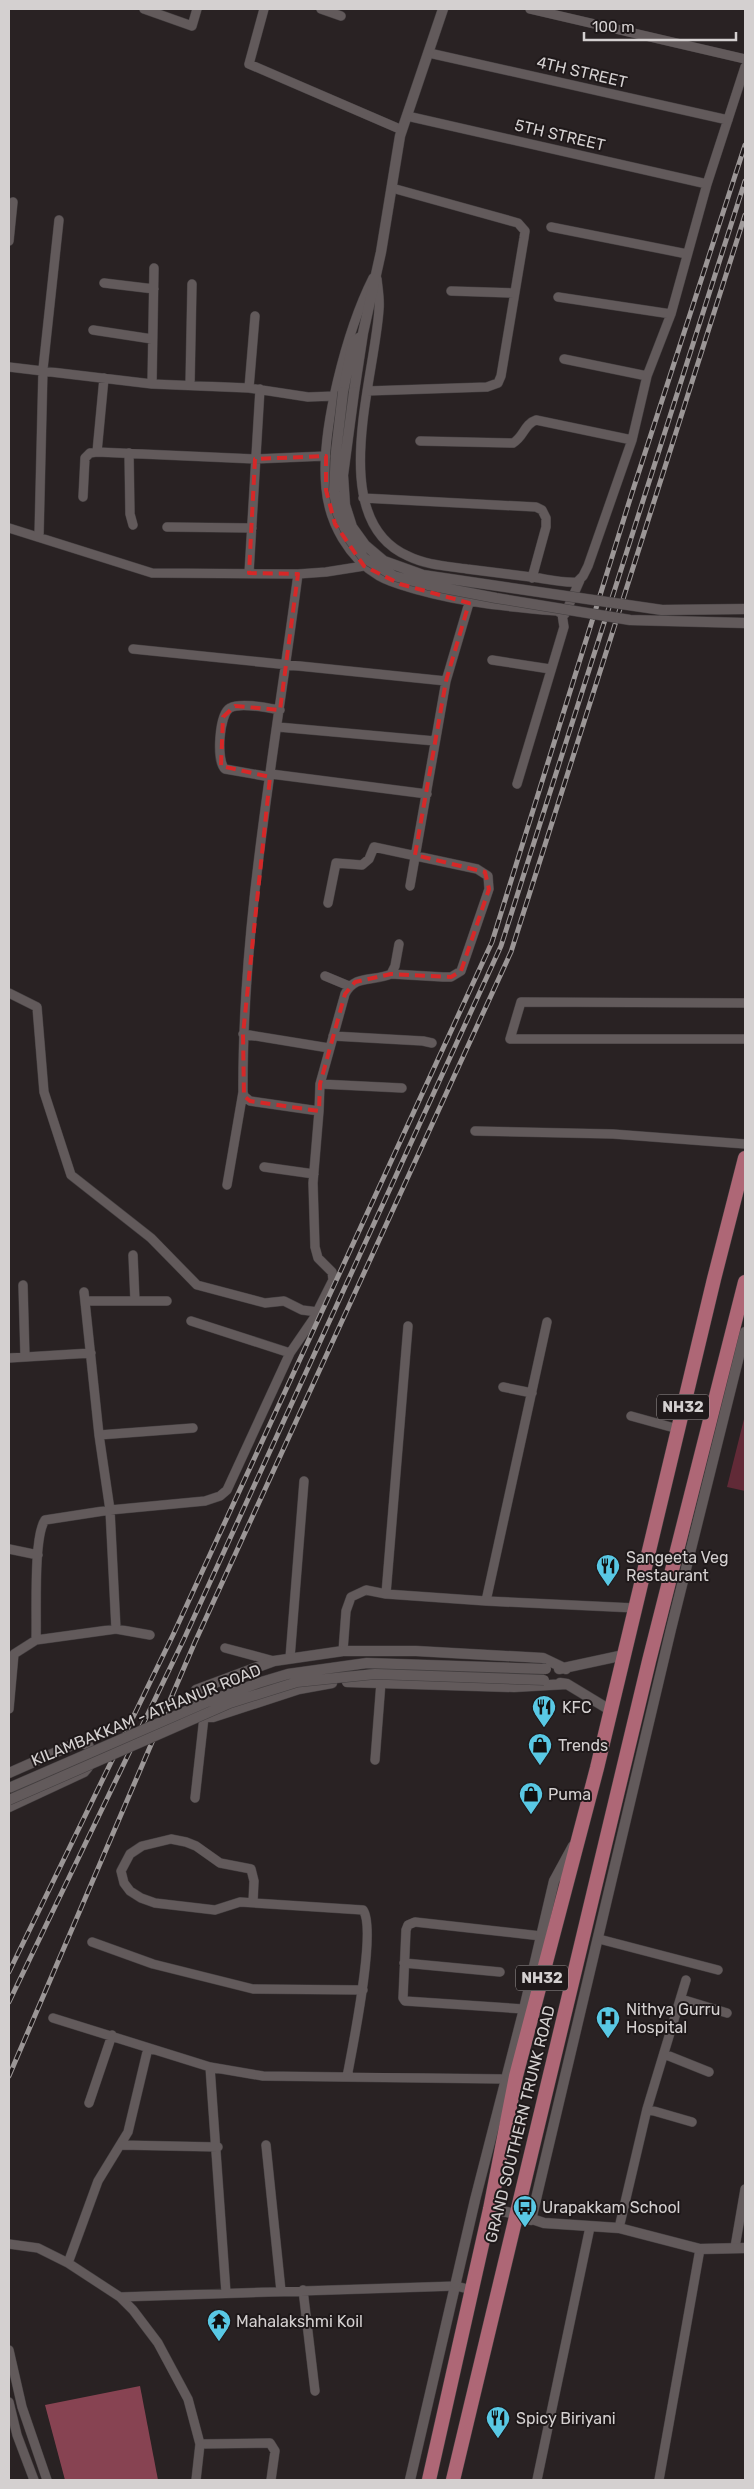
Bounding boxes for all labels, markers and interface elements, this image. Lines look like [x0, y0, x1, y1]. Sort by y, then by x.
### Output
scale bar [584, 10, 736, 42]
text: 100 m [592, 18, 634, 36]
street label: 4TH STREET [535, 52, 629, 92]
street label: 5TH STREET [513, 115, 607, 155]
road number: NH32 [657, 1394, 709, 1420]
place label: Sangeeta Veg Restaurant [626, 1548, 729, 1585]
restaurant icon: Sangeeta Veg Restaurant [595, 1553, 621, 1587]
street label: KILAMBAKKAM - ATHANUR ROAD [28, 1660, 264, 1770]
restaurant icon: KFC [531, 1694, 557, 1728]
place label: KFC [562, 1698, 592, 1717]
shop icon: Trends [527, 1732, 553, 1766]
place label: Trends [558, 1736, 608, 1755]
shop icon: Puma [518, 1781, 544, 1815]
place label: Puma [548, 1785, 591, 1804]
road number: NH32 [516, 1966, 568, 1990]
place label: Nithya Gurru Hospital [626, 2000, 720, 2037]
street label: GRAND SOUTHERN TRUNK ROAD [481, 2003, 559, 2245]
hospital icon: Nithya Gurru Hospital [595, 2005, 621, 2039]
bus stop icon: Urapakkam School [512, 2194, 538, 2228]
place label: Urapakkam School [542, 2198, 680, 2217]
temple icon: Mahalakshmi Koil [206, 2308, 232, 2342]
place label: Mahalakshmi Koil [236, 2312, 363, 2331]
restaurant icon: Spicy Biriyani [485, 2405, 511, 2439]
place label: Spicy Biriyani [516, 2409, 616, 2428]

